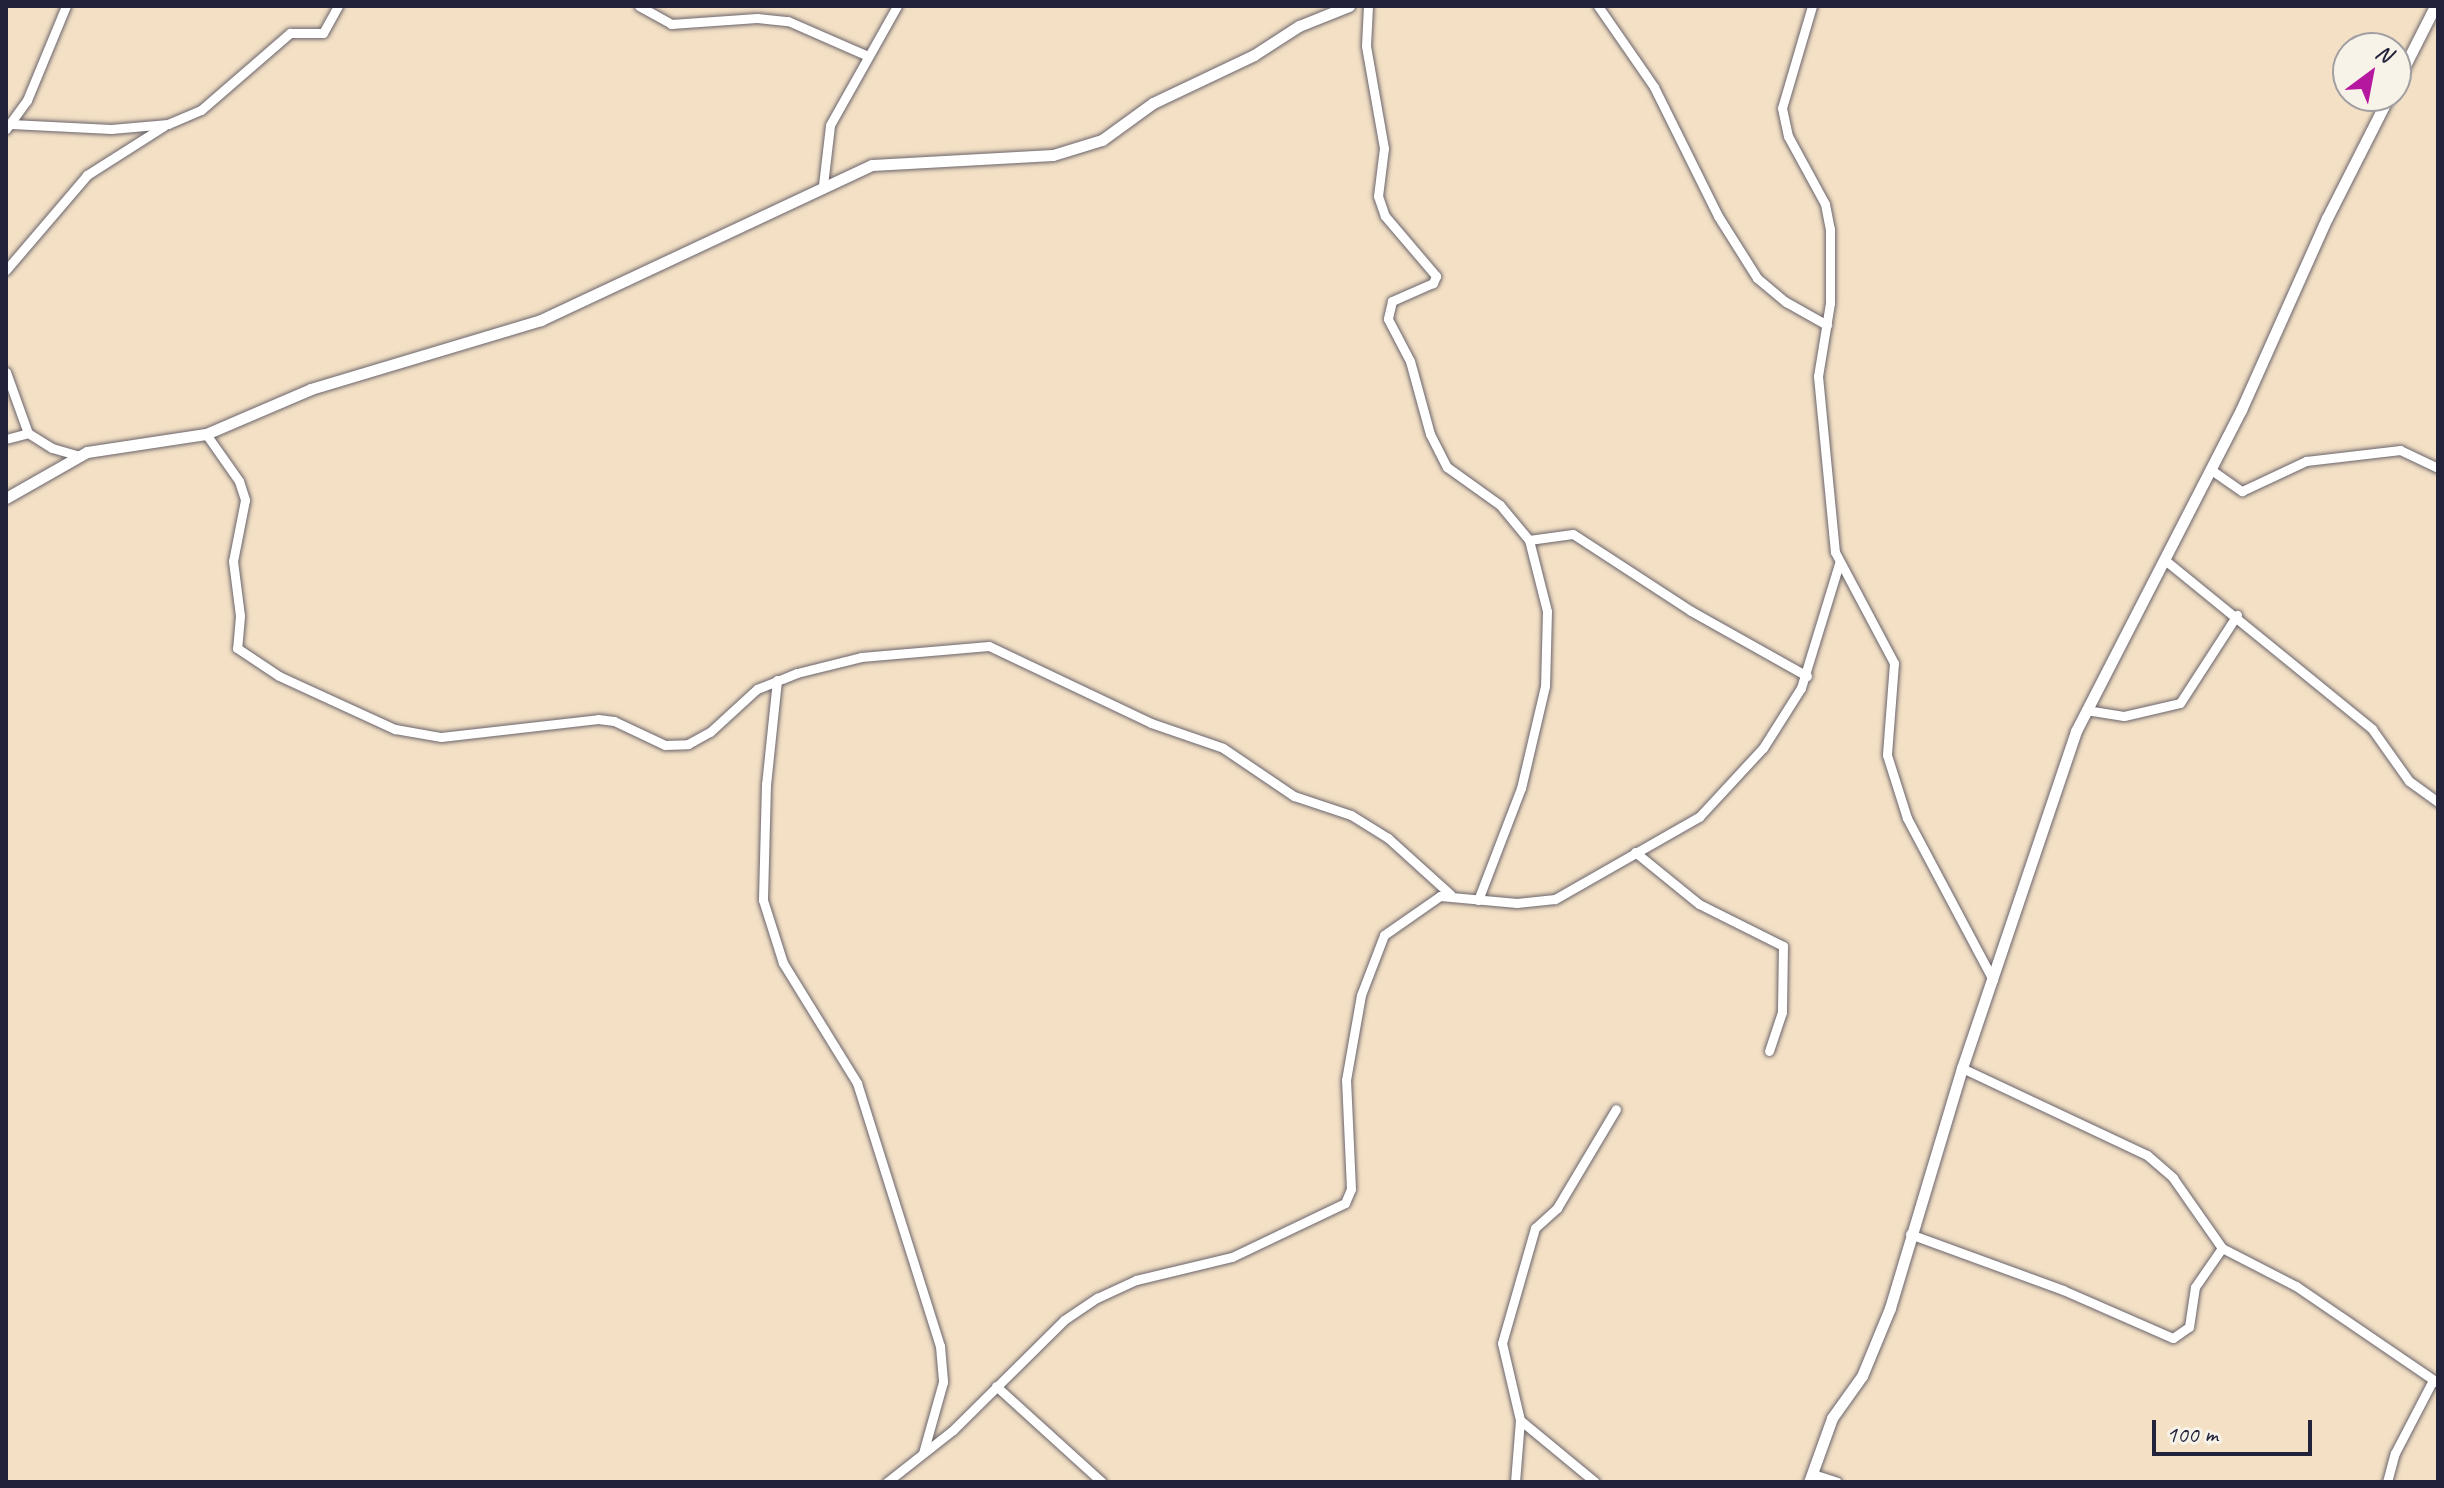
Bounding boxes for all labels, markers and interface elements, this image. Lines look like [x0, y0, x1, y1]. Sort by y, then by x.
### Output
north arrow [2332, 32, 2412, 112]
text: N [2370, 38, 2397, 69]
scale bar [2156, 1404, 2316, 1454]
text: 100 m [2166, 1419, 2218, 1449]

